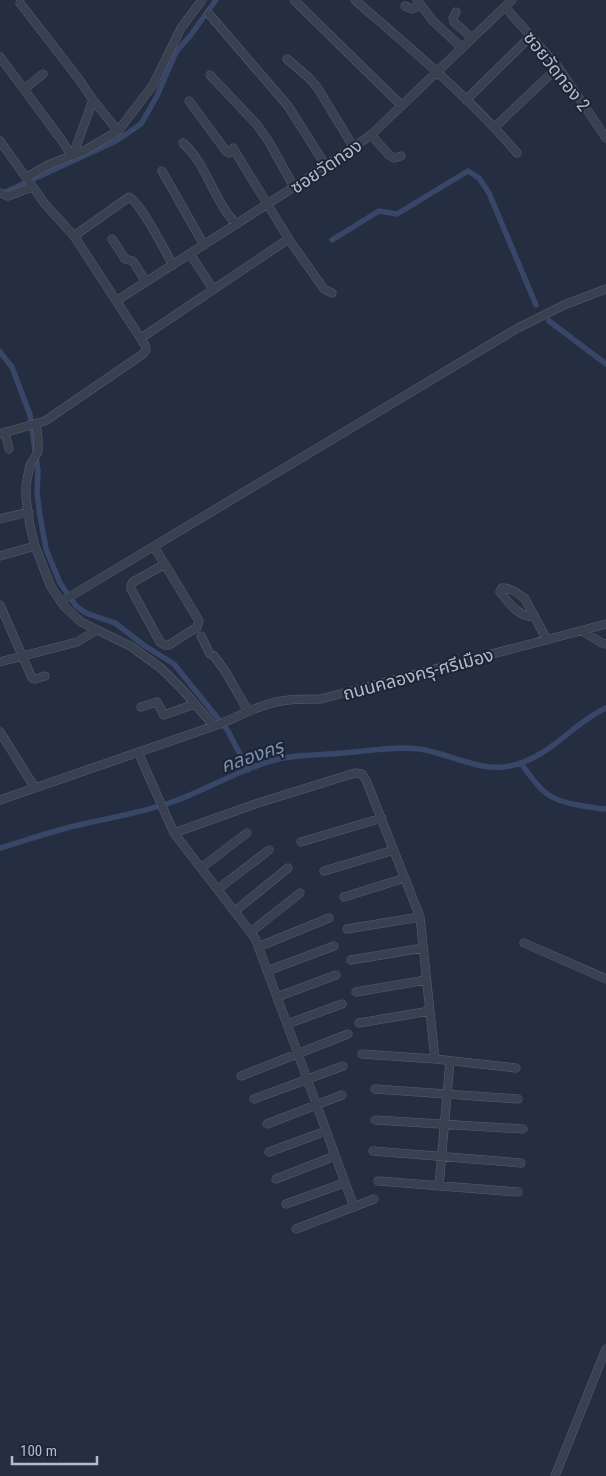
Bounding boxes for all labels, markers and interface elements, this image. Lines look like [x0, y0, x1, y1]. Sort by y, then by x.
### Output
street label: ซอยวัดทอง 2 [519, 27, 595, 115]
street label: ซอยวัดทอง [286, 134, 366, 198]
street label: ถนนคลองครุ-ศรีเมือง [340, 644, 496, 705]
water label: คลองครุ [218, 734, 288, 777]
scale bar [12, 1434, 98, 1466]
text: 100 m [20, 1442, 57, 1460]

